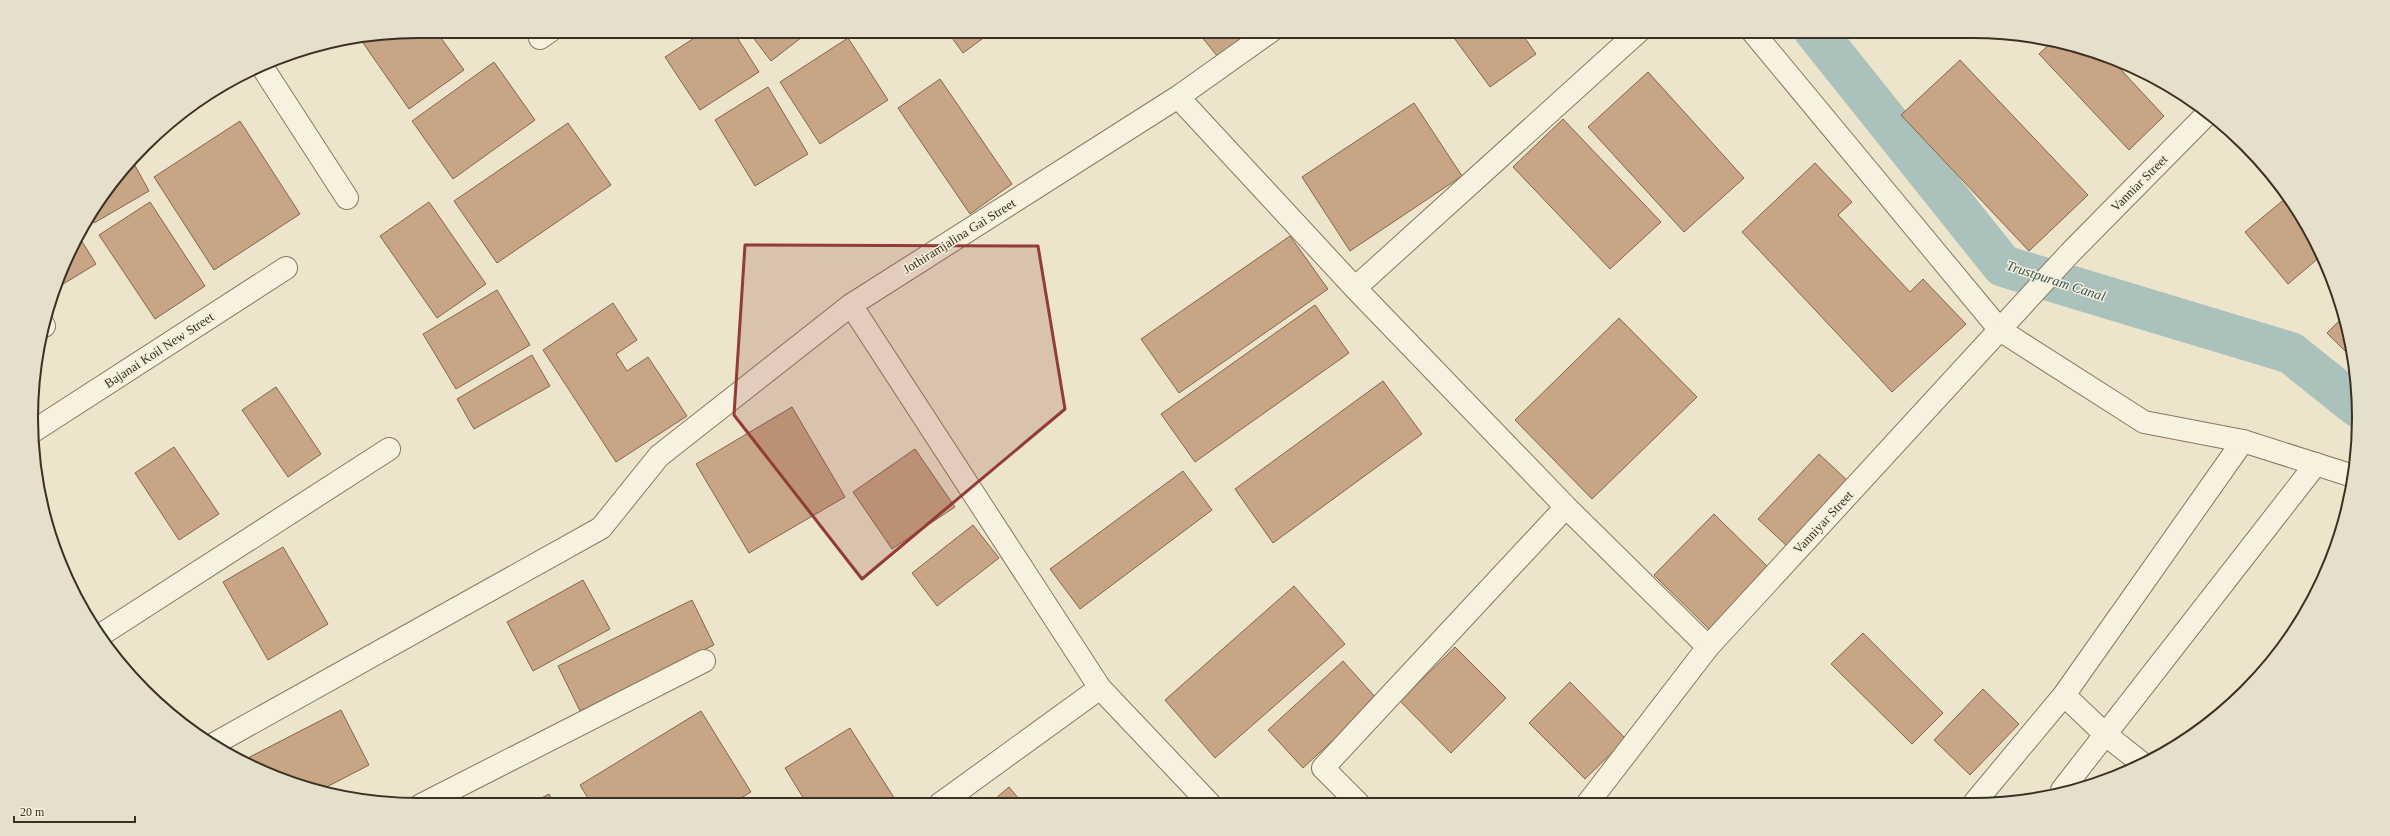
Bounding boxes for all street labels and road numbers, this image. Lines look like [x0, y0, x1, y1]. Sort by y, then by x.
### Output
street label: Vanniar Street [2108, 151, 2171, 214]
street label: Jothiramjalina Gai Street [900, 195, 1018, 277]
street label: Bajanai Koil New Street [101, 309, 217, 391]
street label: Vanniyar Street [1790, 487, 1856, 557]

